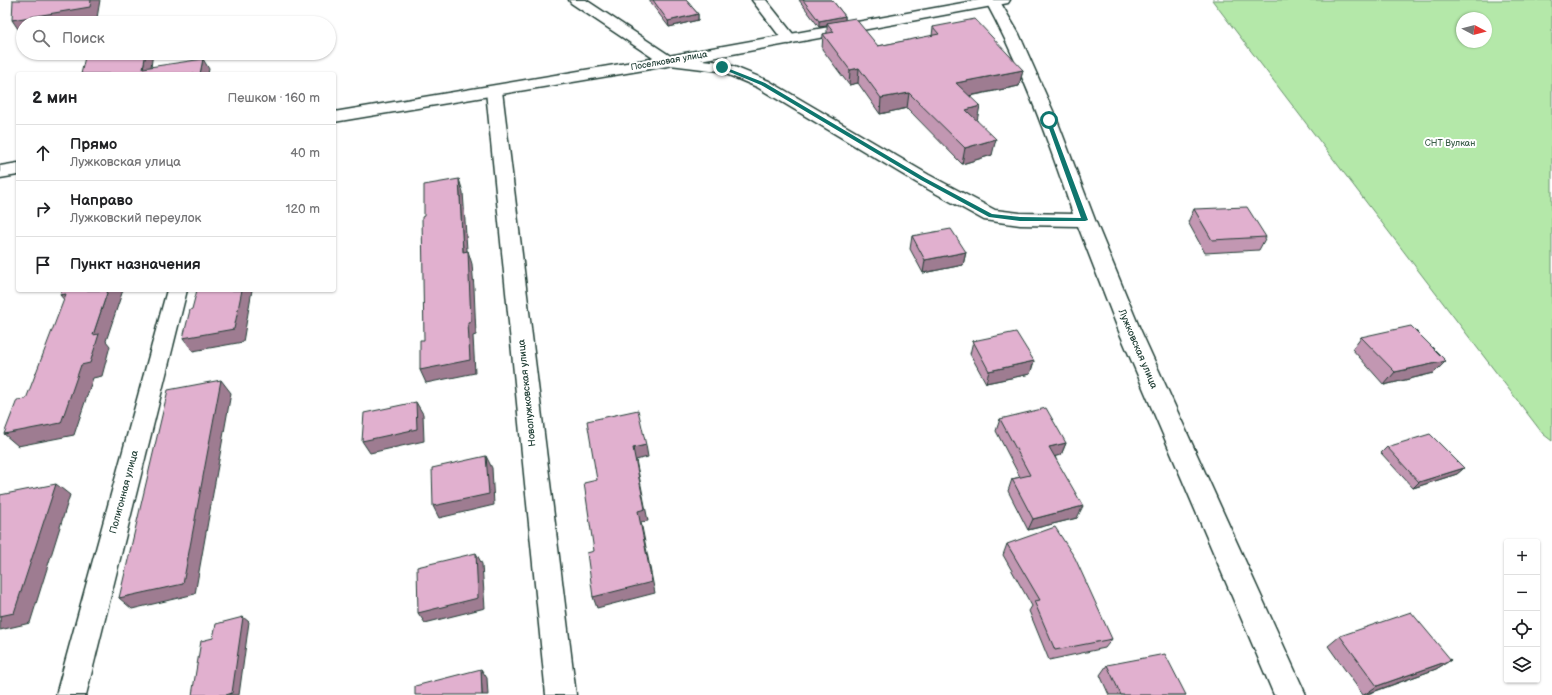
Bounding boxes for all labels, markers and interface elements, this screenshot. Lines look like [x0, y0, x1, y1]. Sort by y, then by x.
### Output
north arrow [1456, 12, 1492, 48]
search box [16, 16, 336, 60]
icon: search [30, 27, 52, 49]
text: Поиск [62, 29, 105, 48]
street label: Поселковая улица [630, 49, 709, 73]
route end [713, 58, 731, 76]
text: 2 мин [32, 88, 78, 108]
text: Пешком · 160 m [228, 90, 320, 106]
route start [1040, 111, 1058, 129]
text: Прямо [70, 135, 117, 154]
park label: СНТ Вулкан [1425, 138, 1475, 149]
icon: ahead [32, 142, 54, 164]
text: 40 m [290, 145, 320, 161]
text: Лужковская улица [70, 154, 181, 170]
text: Направо [70, 191, 133, 210]
icon: right [32, 198, 54, 220]
text: 120 m [285, 201, 320, 217]
text: Лужковский переулок [70, 210, 202, 226]
icon: arrive [32, 254, 54, 276]
text: Пункт назначения [70, 255, 201, 274]
street label: Лужковская улица [1115, 306, 1160, 391]
street label: Новолужковская улица [515, 339, 539, 447]
street label: Полигонная улица [107, 449, 141, 535]
map controls [1504, 539, 1540, 683]
button: + [1504, 539, 1540, 575]
button: − [1504, 575, 1540, 611]
button: locate [1504, 611, 1540, 647]
button: layers [1504, 647, 1540, 683]

